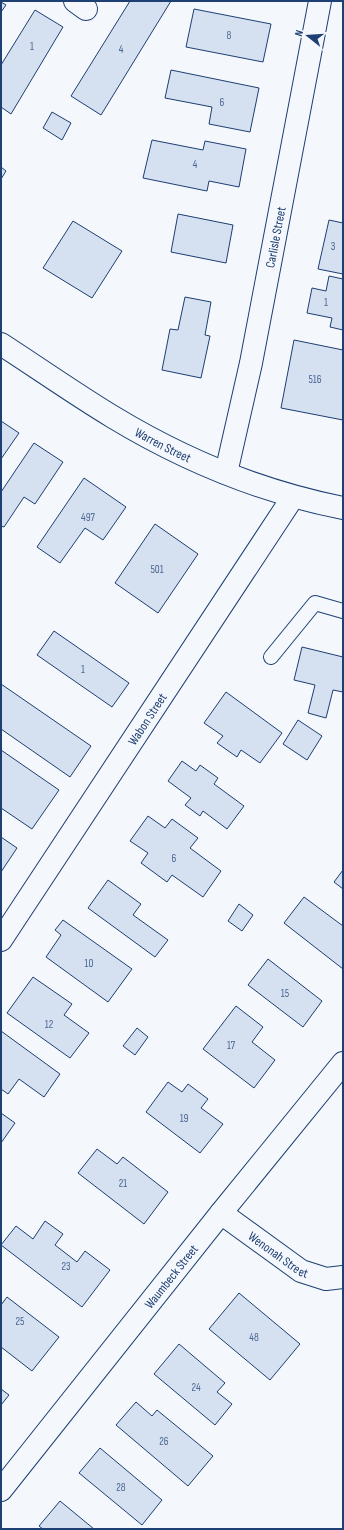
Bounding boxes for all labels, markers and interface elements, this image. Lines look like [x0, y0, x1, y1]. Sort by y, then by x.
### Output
north arrow [288, 16, 328, 56]
text: N [292, 28, 306, 38]
house number: 8 [227, 29, 232, 42]
house number: 1 [30, 40, 34, 53]
house number: 4 [119, 43, 124, 56]
house number: 6 [220, 96, 225, 109]
house number: 4 [193, 158, 198, 171]
street label: Carlisle Street [262, 205, 290, 269]
house number: 3 [331, 240, 336, 253]
house number: 1 [324, 296, 328, 309]
house number: 516 [308, 373, 322, 386]
street label: Warren Street [132, 424, 193, 466]
house number: 497 [81, 511, 96, 524]
house number: 501 [150, 563, 164, 576]
house number: 1 [81, 663, 85, 676]
street label: Wabon Street [125, 690, 171, 748]
house number: 6 [172, 852, 177, 865]
house number: 10 [85, 957, 93, 970]
house number: 15 [281, 987, 289, 1000]
house number: 12 [45, 1018, 54, 1031]
house number: 17 [227, 1039, 236, 1052]
house number: 19 [180, 1112, 188, 1125]
house number: 21 [119, 1177, 127, 1190]
street label: Wenonah Street [245, 1228, 310, 1282]
street label: Waumbeck Street [141, 1242, 202, 1312]
house number: 23 [61, 1260, 71, 1273]
house number: 25 [16, 1315, 24, 1328]
house number: 48 [249, 1331, 259, 1344]
house number: 24 [191, 1381, 201, 1394]
house number: 26 [159, 1435, 169, 1448]
house number: 28 [116, 1481, 126, 1494]

